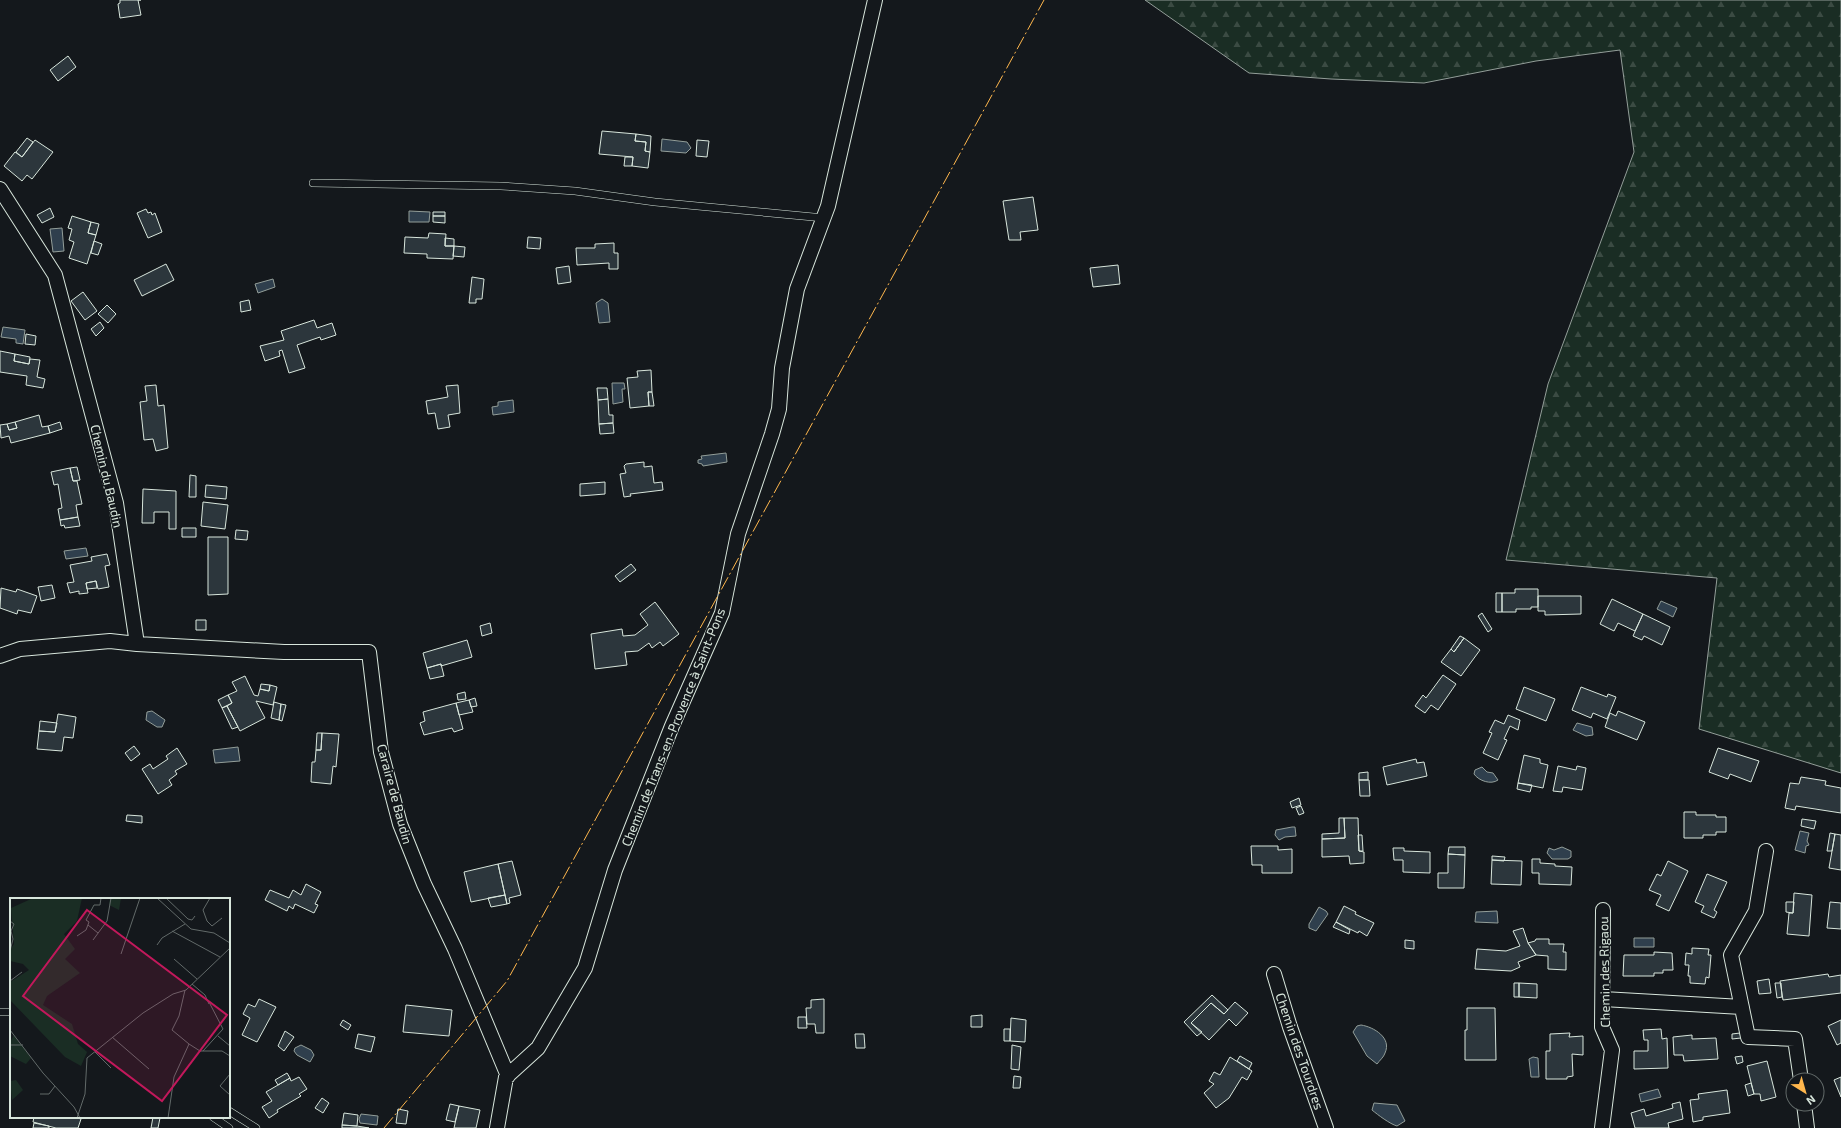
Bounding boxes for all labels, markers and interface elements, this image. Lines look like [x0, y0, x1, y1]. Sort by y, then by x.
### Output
street label: Chemin du Baudin [87, 423, 127, 529]
street label: Chemin de Trans-en-Provence à Saint-Pons [618, 605, 728, 849]
street label: Caraire de Baudin [374, 742, 416, 846]
inset map [10, 898, 230, 1118]
street label: Chemin des Rigaou [1595, 916, 1613, 1028]
street label: Chemin des Tourdres [1272, 990, 1328, 1112]
north arrow [1785, 1072, 1825, 1112]
text: N [1804, 1093, 1818, 1108]

